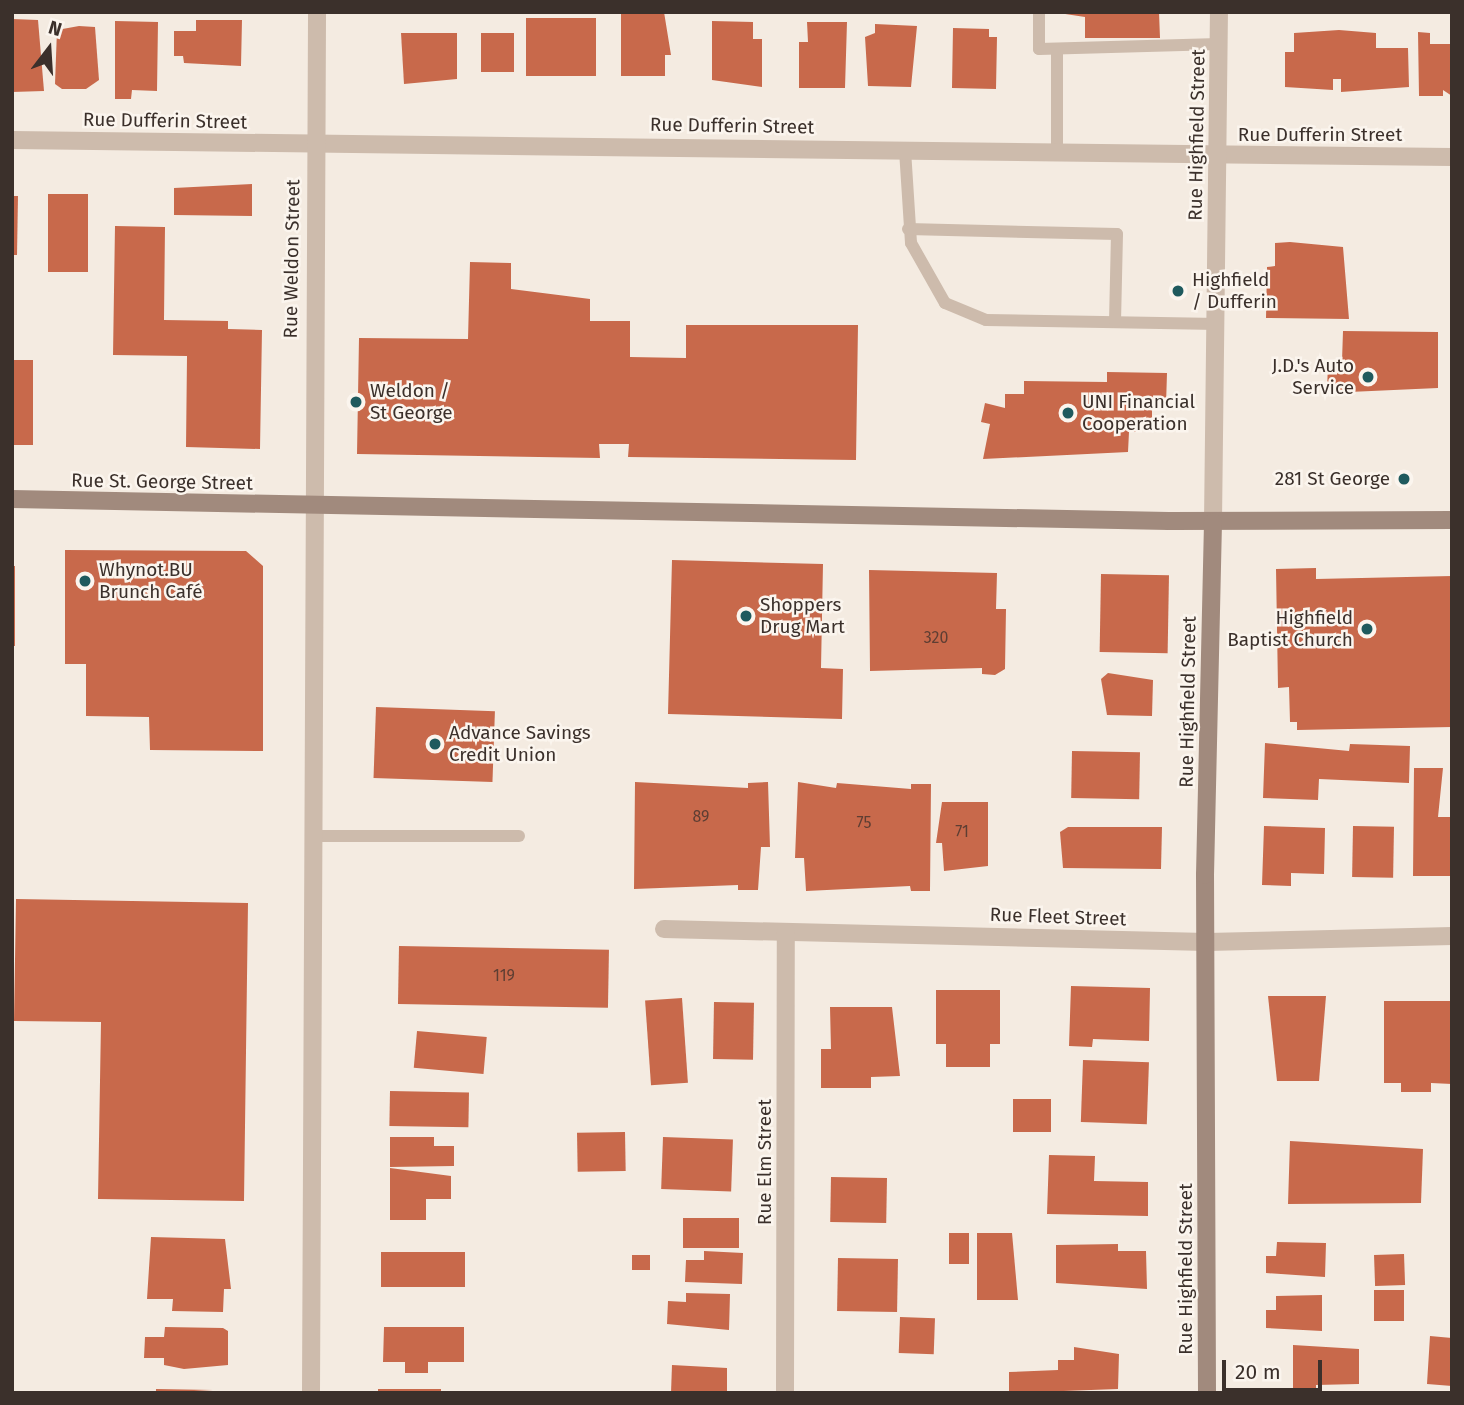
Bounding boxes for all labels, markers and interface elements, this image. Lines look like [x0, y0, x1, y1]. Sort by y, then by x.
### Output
north arrow [14, 14, 84, 84]
text: N [46, 16, 65, 41]
street label: Rue Highfield Street [1184, 49, 1210, 221]
street label: Rue Dufferin Street [83, 108, 247, 134]
street label: Rue Dufferin Street [650, 113, 814, 139]
street label: Rue Dufferin Street [1238, 124, 1402, 146]
street label: Rue Weldon Street [279, 179, 305, 339]
place label: Highfield / Dufferin [1192, 269, 1277, 313]
marker: Highfield / Dufferin [1170, 283, 1186, 299]
place label: J.D.'s Auto Service [1272, 355, 1354, 399]
marker: J.D.'s Auto Service [1360, 369, 1376, 385]
place label: Weldon / St George [370, 380, 453, 424]
place label: UNI Financial Cooperation [1082, 391, 1195, 435]
marker: Weldon / St George [348, 394, 364, 410]
marker: UNI Financial Cooperation [1060, 405, 1076, 421]
place label: 281 St George [1275, 468, 1390, 490]
street label: Rue St. George Street [71, 469, 253, 495]
marker: 281 St George [1396, 471, 1412, 487]
place label: Whynot.BU Brunch Café [99, 559, 203, 603]
marker: Whynot.BU Brunch Café [77, 573, 93, 589]
place label: Shoppers Drug Mart [760, 594, 845, 638]
place label: Highfield Baptist Church [1227, 607, 1353, 651]
marker: Shoppers Drug Mart [738, 608, 754, 624]
street label: Rue Highfield Street [1175, 616, 1201, 788]
marker: Highfield Baptist Church [1359, 621, 1375, 637]
house number: 320 [924, 628, 948, 648]
place label: Advance Savings Credit Union [449, 722, 591, 766]
marker: Advance Savings Credit Union [427, 736, 443, 752]
house number: 89 [693, 807, 709, 827]
house number: 75 [857, 813, 871, 833]
house number: 71 [955, 822, 969, 842]
street label: Rue Fleet Street [989, 903, 1127, 931]
house number: 119 [493, 966, 515, 986]
street label: Rue Elm Street [754, 1099, 776, 1225]
street label: Rue Highfield Street [1175, 1183, 1197, 1355]
scale bar [1226, 1346, 1326, 1390]
text: 20 m [1235, 1359, 1281, 1385]

